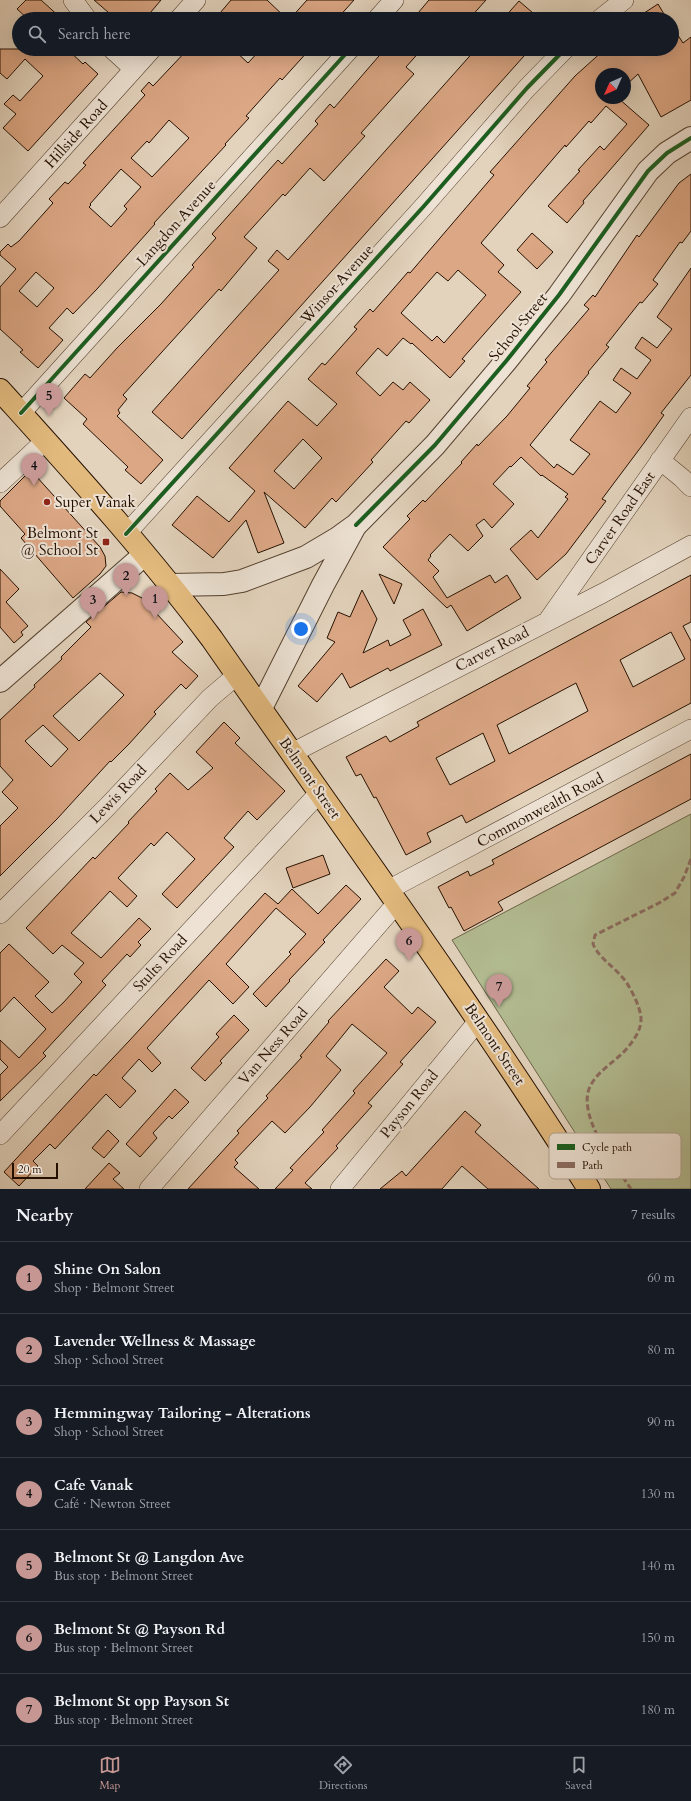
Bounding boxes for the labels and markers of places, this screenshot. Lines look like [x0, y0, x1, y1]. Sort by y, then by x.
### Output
pin: 5 [36, 383, 62, 416]
pin: 4 [21, 453, 47, 486]
place label: Super Vanak [55, 492, 136, 512]
marker: Super Vanak [42, 497, 52, 507]
place label: Belmont St @ School St [20, 523, 98, 560]
marker: Belmont St @ School St [101, 537, 111, 547]
pin: 2 [113, 563, 139, 596]
pin: 1 [142, 586, 168, 619]
pin: 3 [80, 587, 106, 620]
pin: 6 [396, 928, 422, 961]
pin: 7 [486, 974, 512, 1007]

